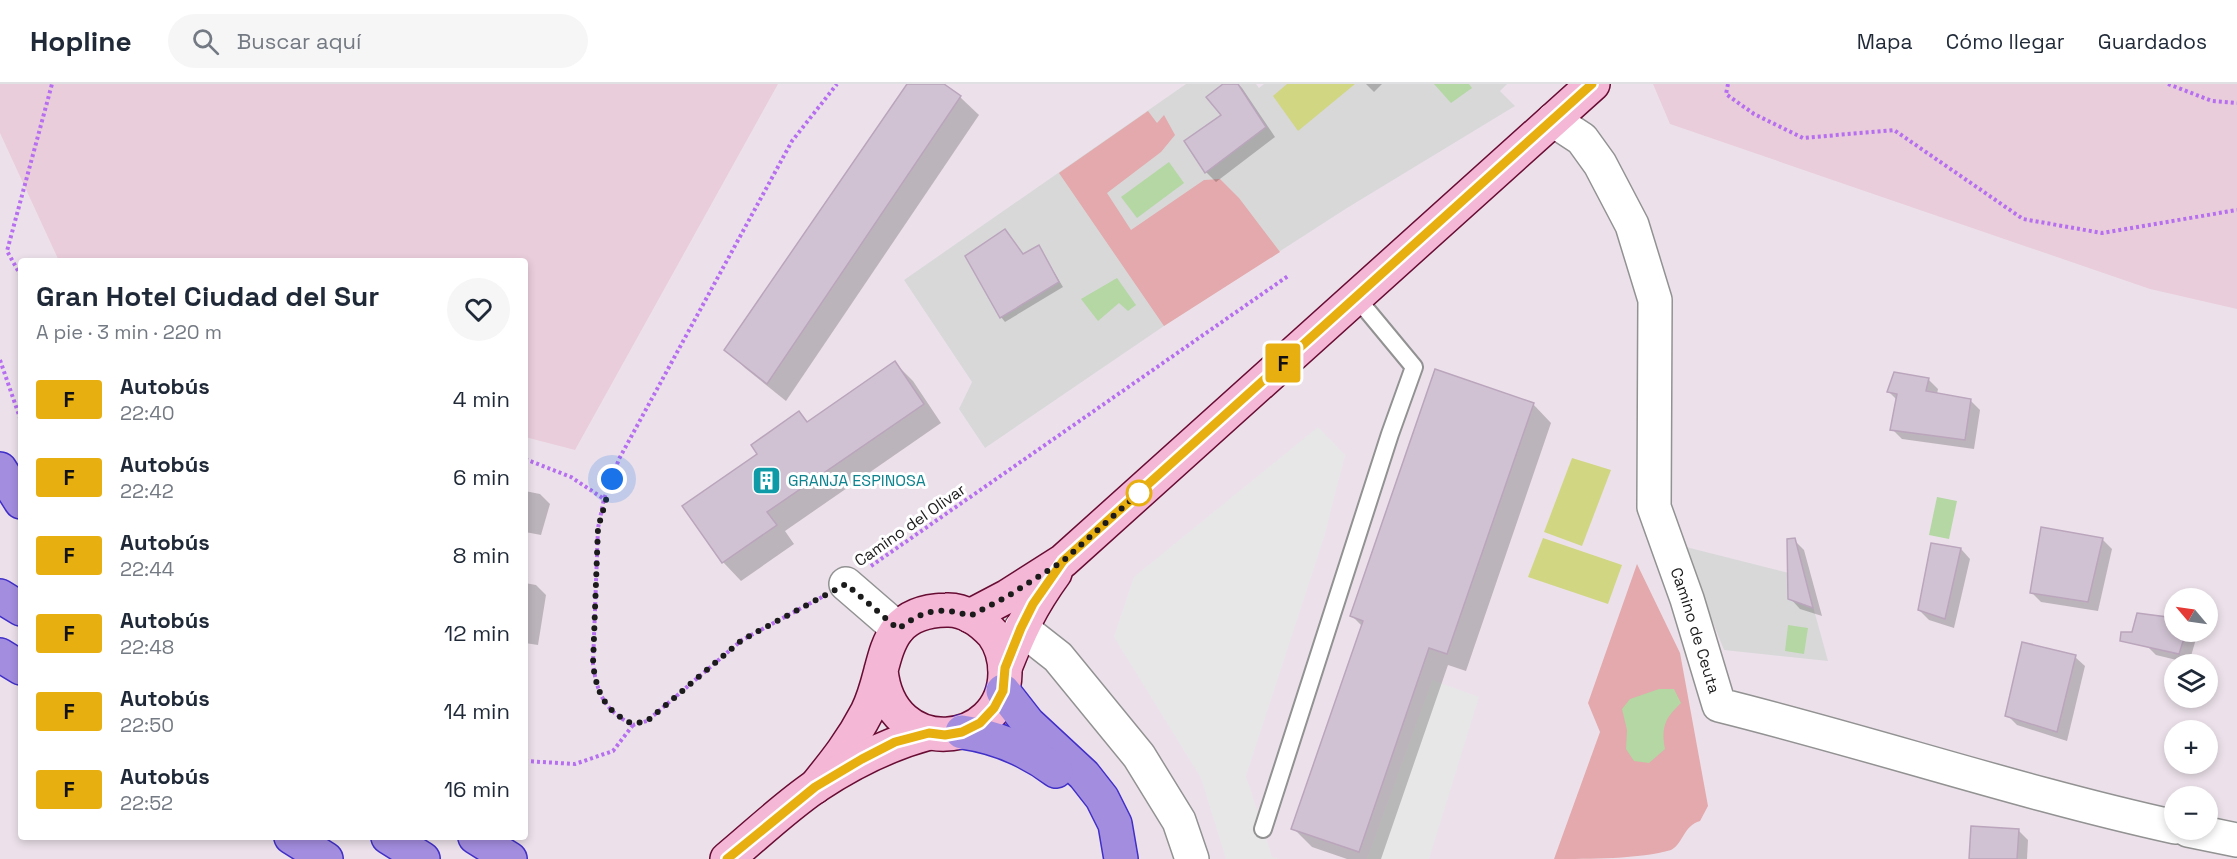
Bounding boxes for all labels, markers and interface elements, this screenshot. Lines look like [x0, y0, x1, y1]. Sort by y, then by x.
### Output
search box [168, 14, 588, 68]
text: Hopline [30, 23, 132, 59]
icon: search [189, 25, 222, 58]
text: Buscar aquí [237, 27, 361, 55]
text: Mapa [1857, 28, 1913, 55]
text: Cómo llegar [1946, 28, 2065, 55]
text: Guardados [2098, 28, 2207, 55]
text: Gran Hotel Ciudad del Sur [36, 278, 379, 314]
button: heart [447, 278, 510, 341]
text: A pie · 3 min · 220 m [36, 319, 222, 345]
line badge: F [1264, 344, 1302, 382]
text: F [1277, 350, 1289, 377]
text: Autobús [120, 372, 210, 400]
text: 4 min [453, 385, 510, 413]
text: F [63, 386, 75, 413]
text: 22:40 [120, 400, 175, 426]
text: Autobús [120, 450, 210, 478]
text: 6 min [453, 463, 510, 491]
text: F [63, 464, 75, 491]
your location [597, 464, 627, 494]
building icon: GRANJA ESPINOSA [751, 464, 783, 496]
place label: GRANJA ESPINOSA [788, 470, 926, 491]
text: 22:42 [120, 478, 174, 504]
street label: Camino del Olivar [850, 479, 970, 571]
unlabelled marker [1126, 480, 1152, 506]
text: Autobús [120, 528, 210, 556]
text: 8 min [453, 541, 510, 569]
text: F [63, 542, 75, 569]
text: 22:44 [120, 556, 174, 582]
street label: Camino de Ceuta [1666, 564, 1725, 696]
north arrow [2164, 588, 2218, 642]
map controls [2164, 588, 2218, 840]
text: Autobús [120, 606, 210, 634]
text: 12 min [444, 619, 510, 647]
text: F [63, 620, 75, 647]
text: 22:48 [120, 634, 174, 660]
button: layers [2164, 654, 2218, 708]
text: Autobús [120, 684, 210, 712]
text: 14 min [444, 697, 510, 725]
text: F [63, 698, 75, 725]
text: 22:50 [120, 712, 174, 738]
button: + [2164, 720, 2218, 774]
text: Autobús [120, 762, 210, 790]
text: 16 min [444, 775, 510, 803]
text: F [63, 776, 75, 803]
button: − [2164, 786, 2218, 840]
text: 22:52 [120, 790, 173, 816]

